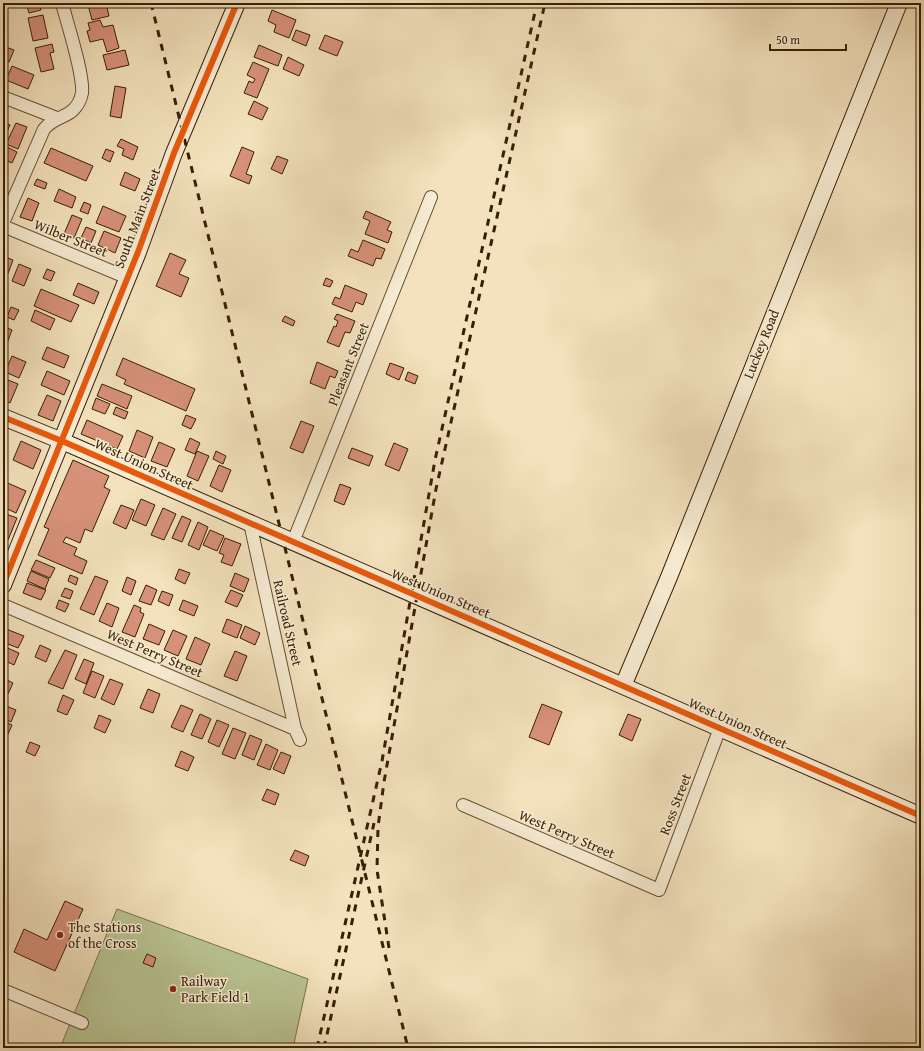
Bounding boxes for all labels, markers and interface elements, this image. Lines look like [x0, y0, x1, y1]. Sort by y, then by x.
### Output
scale bar [770, 26, 846, 52]
text: 50 m [776, 31, 800, 48]
street label: South Main Street [109, 165, 165, 271]
street label: Wilber Street [31, 214, 111, 262]
street label: Luckey Road [738, 306, 784, 382]
street label: Pleasant Street [322, 319, 374, 409]
street label: West Union Street [92, 433, 197, 495]
street label: West Union Street [388, 563, 494, 623]
street label: Railroad Street [268, 578, 308, 668]
street label: West Perry Street [104, 624, 206, 682]
street label: West Union Street [686, 692, 791, 754]
street label: Ross Street [654, 770, 696, 838]
street label: West Perry Street [516, 805, 618, 863]
place label: The Stations of the Cross [68, 917, 141, 953]
marker: The Stations of the Cross [55, 930, 65, 940]
place label: Railway Park Field 1 [181, 971, 250, 1007]
marker: Railway Park Field 1 [168, 984, 178, 994]

